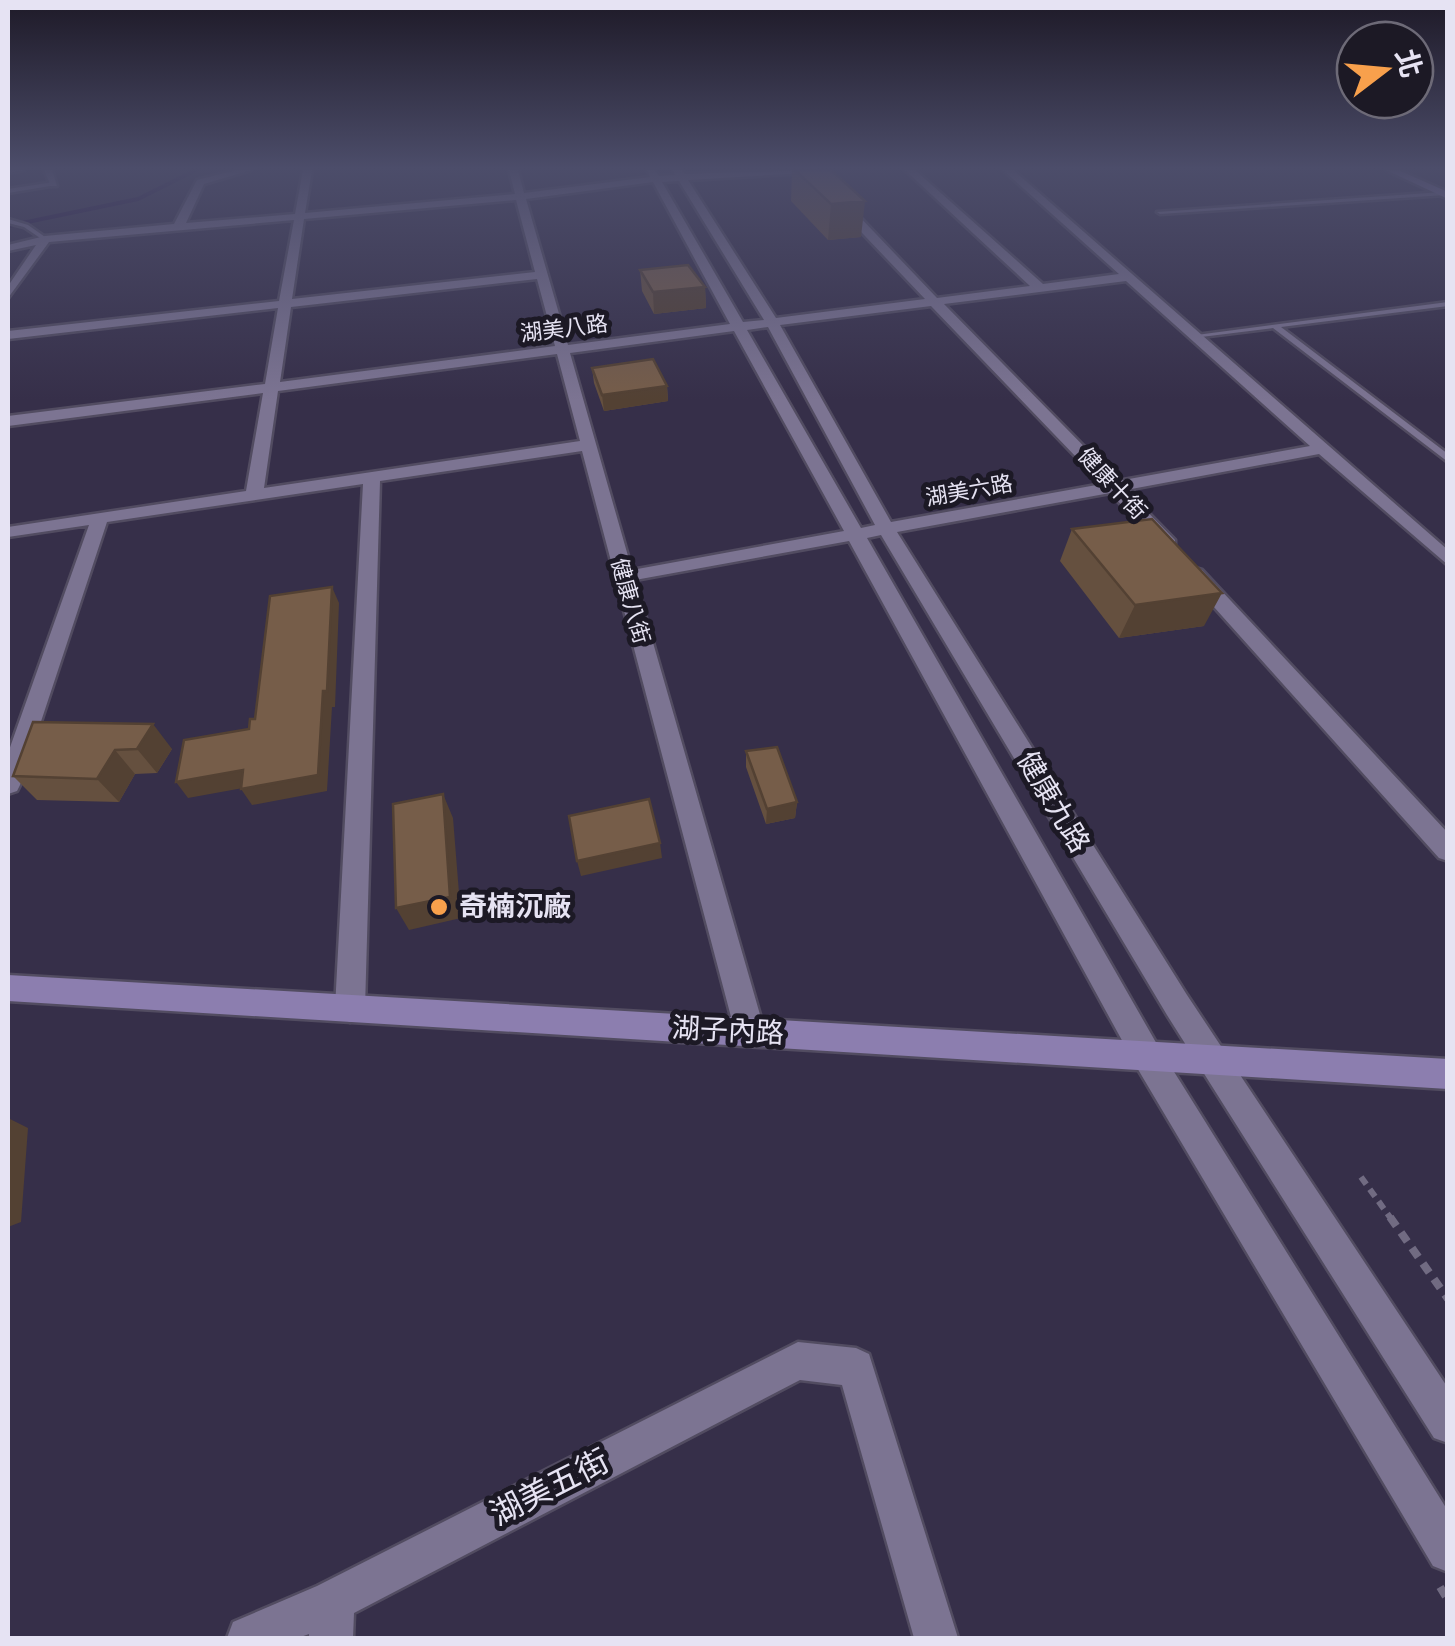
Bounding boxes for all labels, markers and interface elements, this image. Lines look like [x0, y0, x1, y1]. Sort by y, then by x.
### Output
north arrow [1335, 20, 1435, 120]
text: 北 [1385, 44, 1431, 82]
street label: 湖美八路 [518, 308, 610, 350]
street label: 健康十街 [1070, 441, 1154, 527]
street label: 湖美六路 [923, 468, 1015, 514]
street label: 健康八街 [602, 554, 658, 648]
street label: 健康九路 [1007, 744, 1099, 860]
place label: 奇楠沉廠 [459, 887, 571, 927]
marker: 奇楠沉廠 [428, 896, 450, 918]
street label: 湖子內路 [671, 1008, 785, 1054]
street label: 湖美五街 [483, 1438, 617, 1538]

